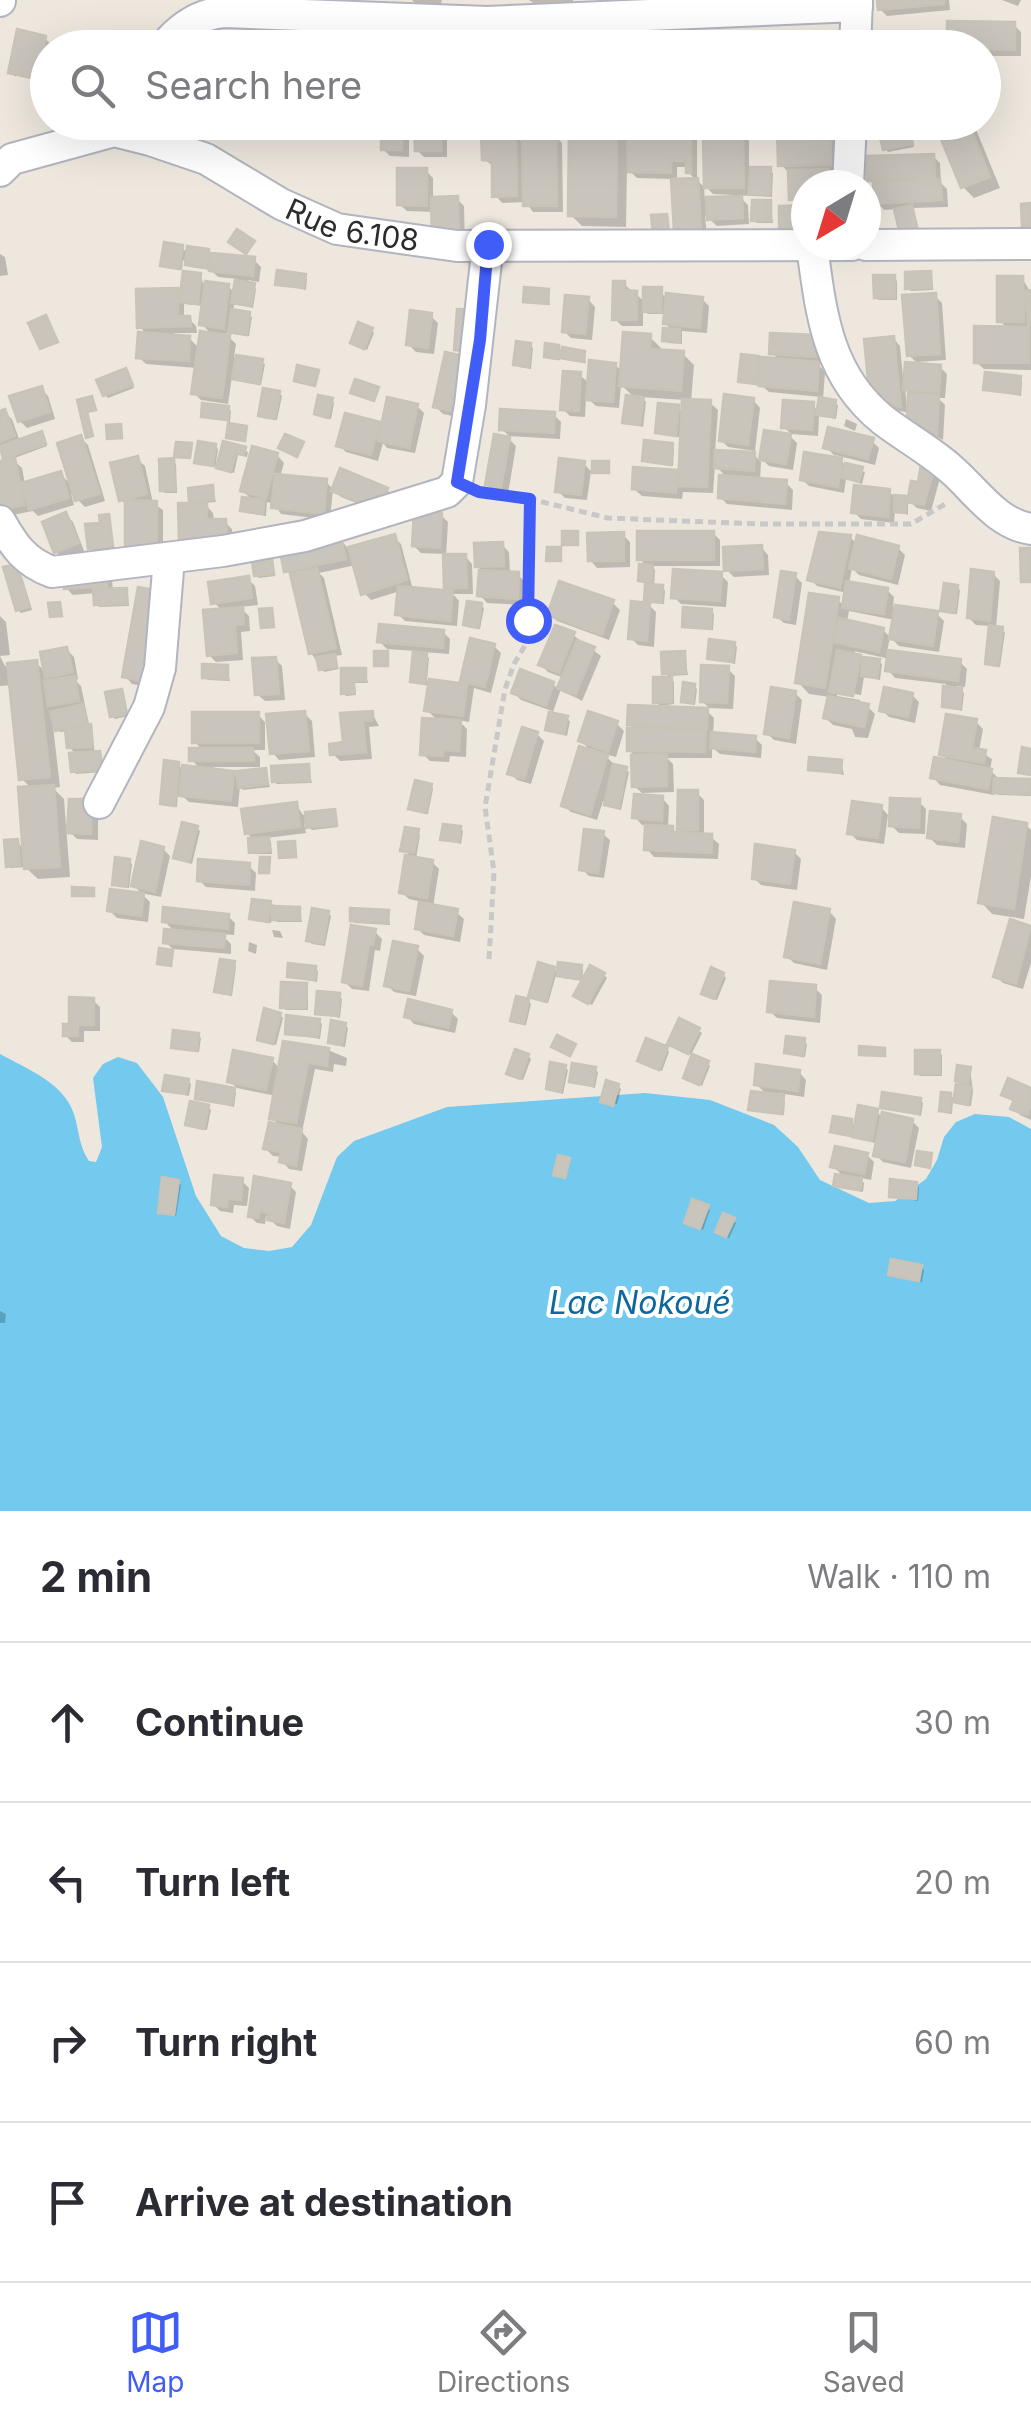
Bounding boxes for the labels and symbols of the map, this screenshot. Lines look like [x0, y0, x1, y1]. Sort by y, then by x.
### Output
north arrow [791, 170, 881, 260]
street label: Rue 6.108 [280, 191, 421, 258]
route end [466, 222, 512, 268]
route start [506, 598, 552, 644]
water label: Lac Nokoué [549, 1283, 731, 1322]

